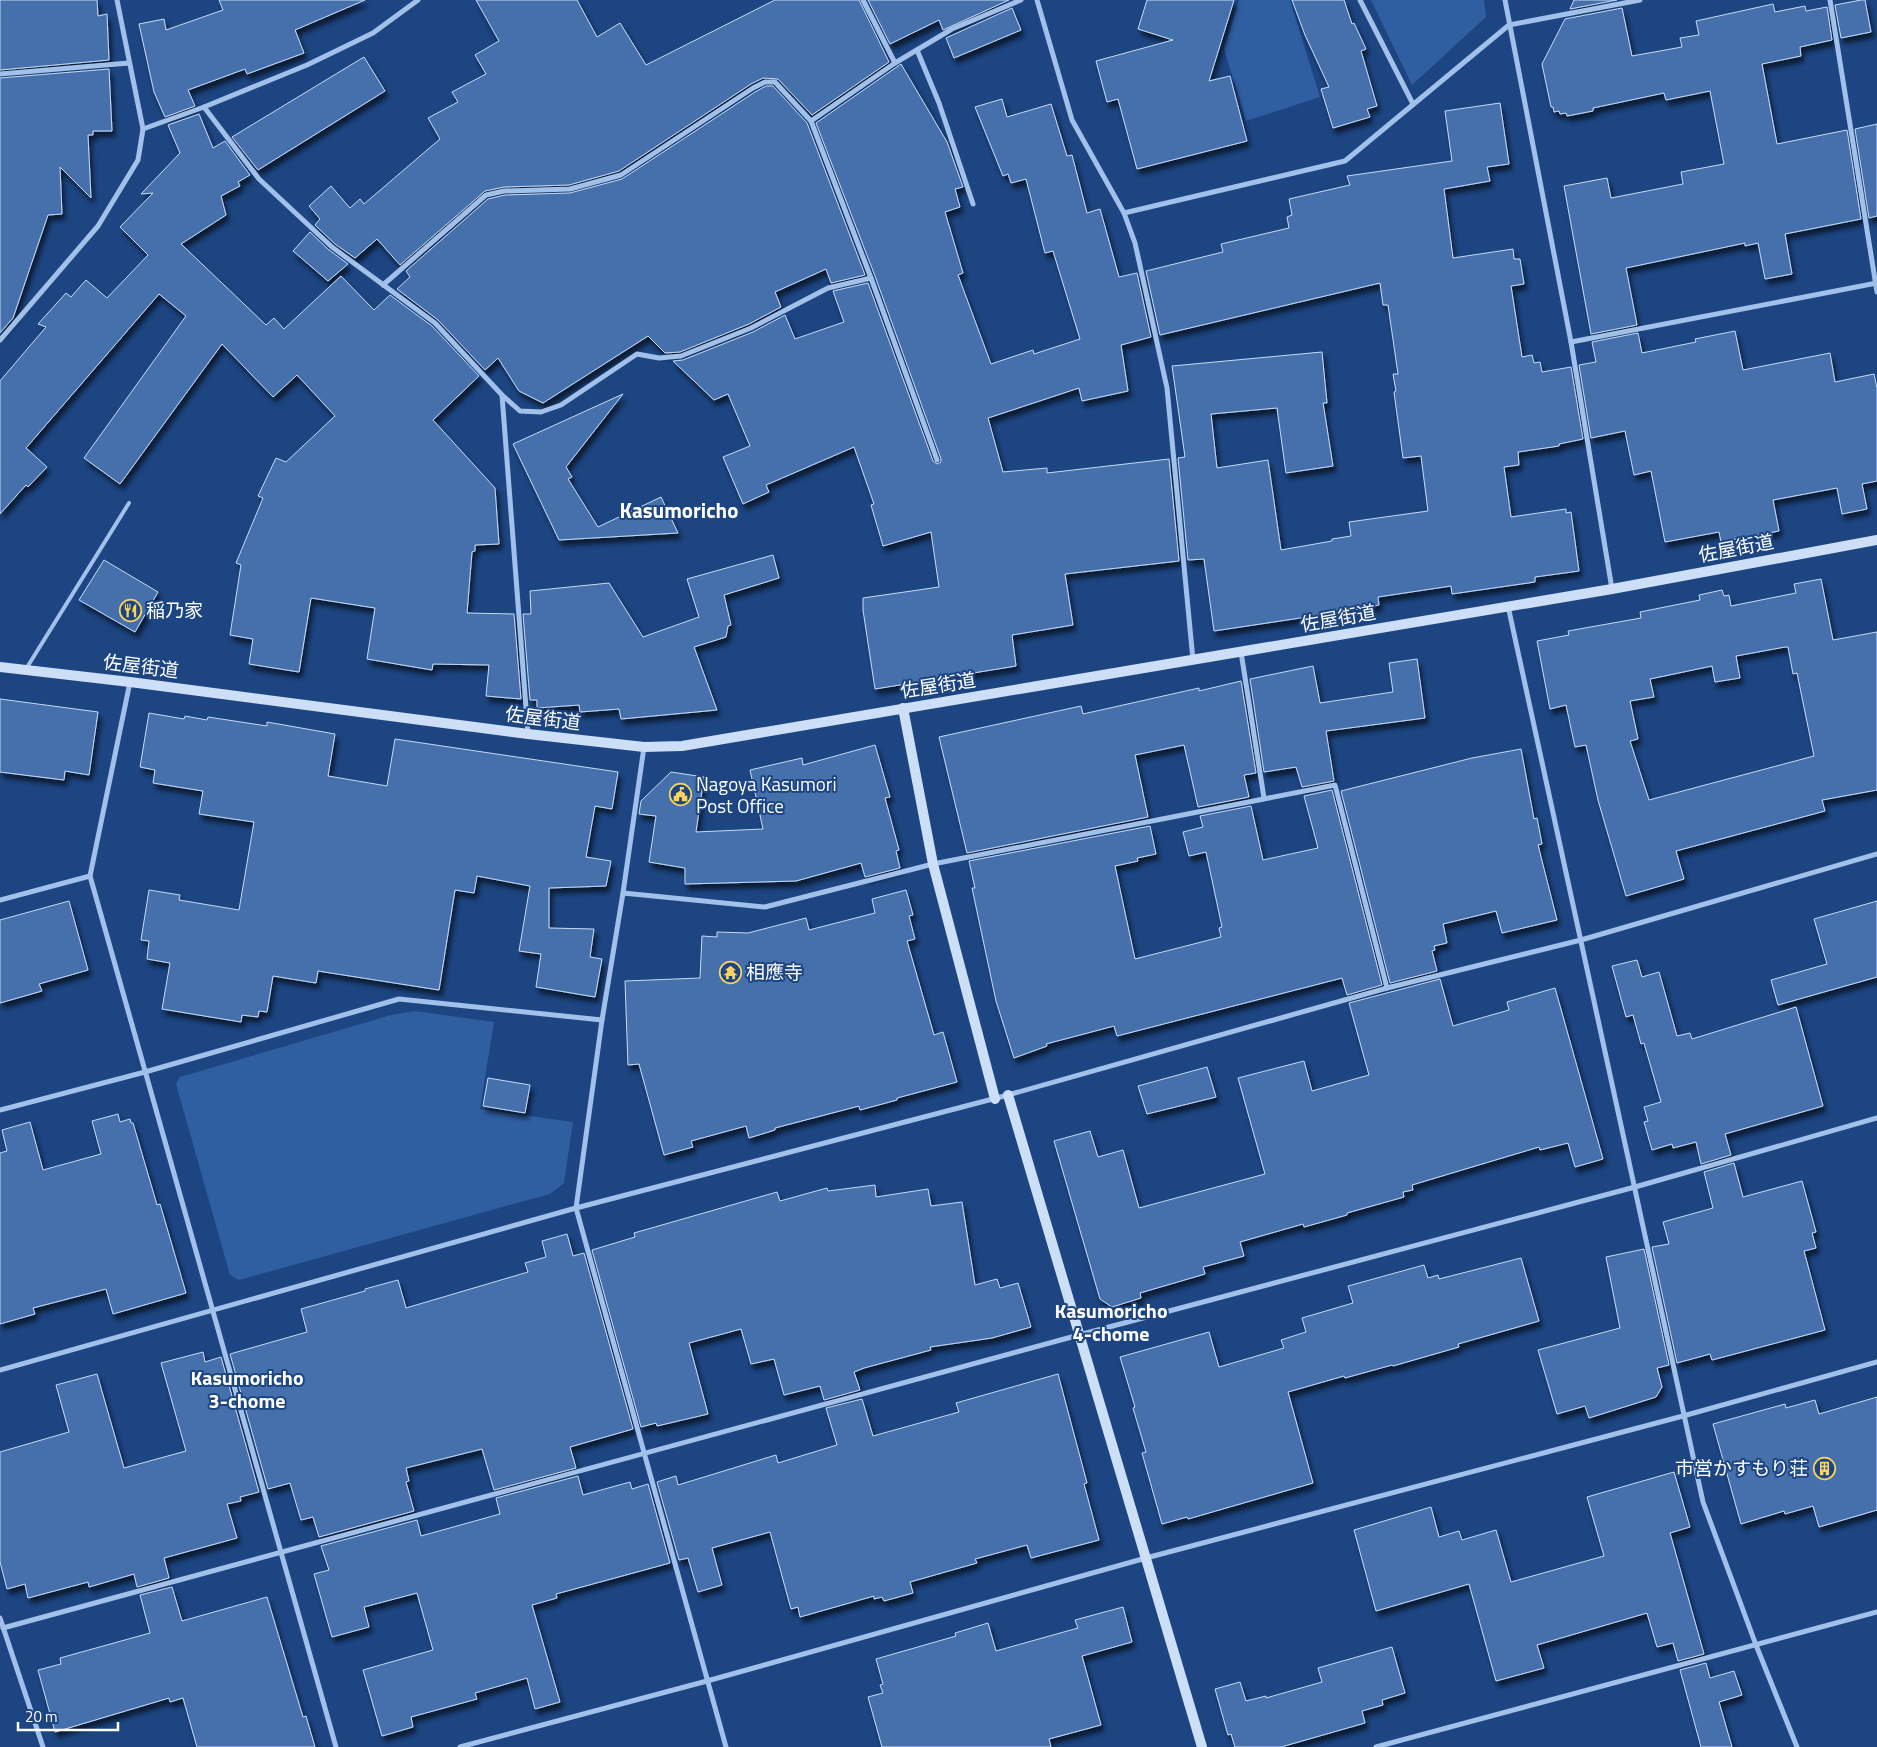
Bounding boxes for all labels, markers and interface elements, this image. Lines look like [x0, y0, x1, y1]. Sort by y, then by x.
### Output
district label: Kasumoricho [620, 494, 738, 526]
street label: 佐屋街道 [1696, 526, 1776, 569]
place label: 稲乃家 [146, 595, 203, 624]
street label: 佐屋街道 [1298, 597, 1378, 638]
restaurant icon: 稲乃家 [118, 598, 142, 622]
street label: 佐屋街道 [102, 646, 181, 685]
street label: 佐屋街道 [898, 664, 978, 705]
street label: 佐屋街道 [504, 698, 583, 737]
place label: Nagoya Kasumori Post Office [696, 769, 837, 820]
public building icon: Nagoya Kasumori Post Office [668, 783, 692, 807]
place label: 相應寺 [746, 957, 803, 986]
temple icon: 相應寺 [718, 960, 742, 984]
district label: Kasumoricho 4-chome [1054, 1295, 1168, 1349]
district label: Kasumoricho 3-chome [190, 1362, 304, 1416]
place label: 市営かすもり荘 [1675, 1453, 1808, 1482]
building icon: 市営かすもり荘 [1812, 1456, 1836, 1480]
scale bar [18, 1700, 118, 1732]
text: 20 m [25, 1705, 58, 1728]

